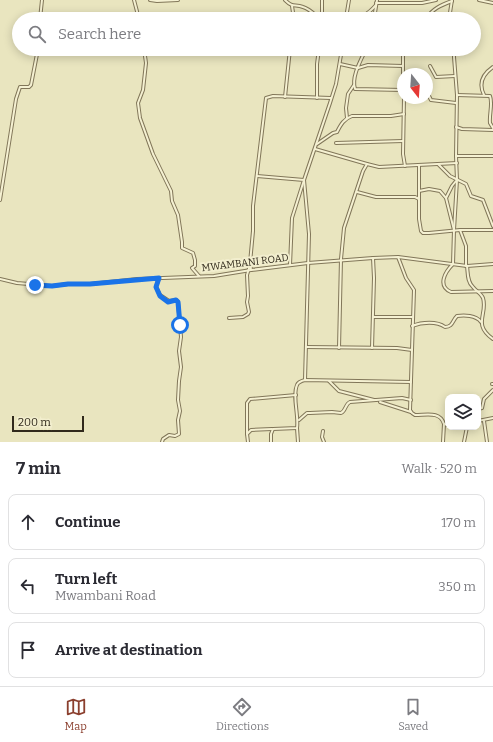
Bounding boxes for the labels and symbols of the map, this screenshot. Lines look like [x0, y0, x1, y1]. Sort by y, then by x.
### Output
north arrow [397, 68, 433, 104]
street label: MWAMBANI ROAD [201, 252, 289, 274]
route end [26, 276, 44, 294]
route start [171, 316, 189, 334]
scale bar [12, 414, 84, 433]

